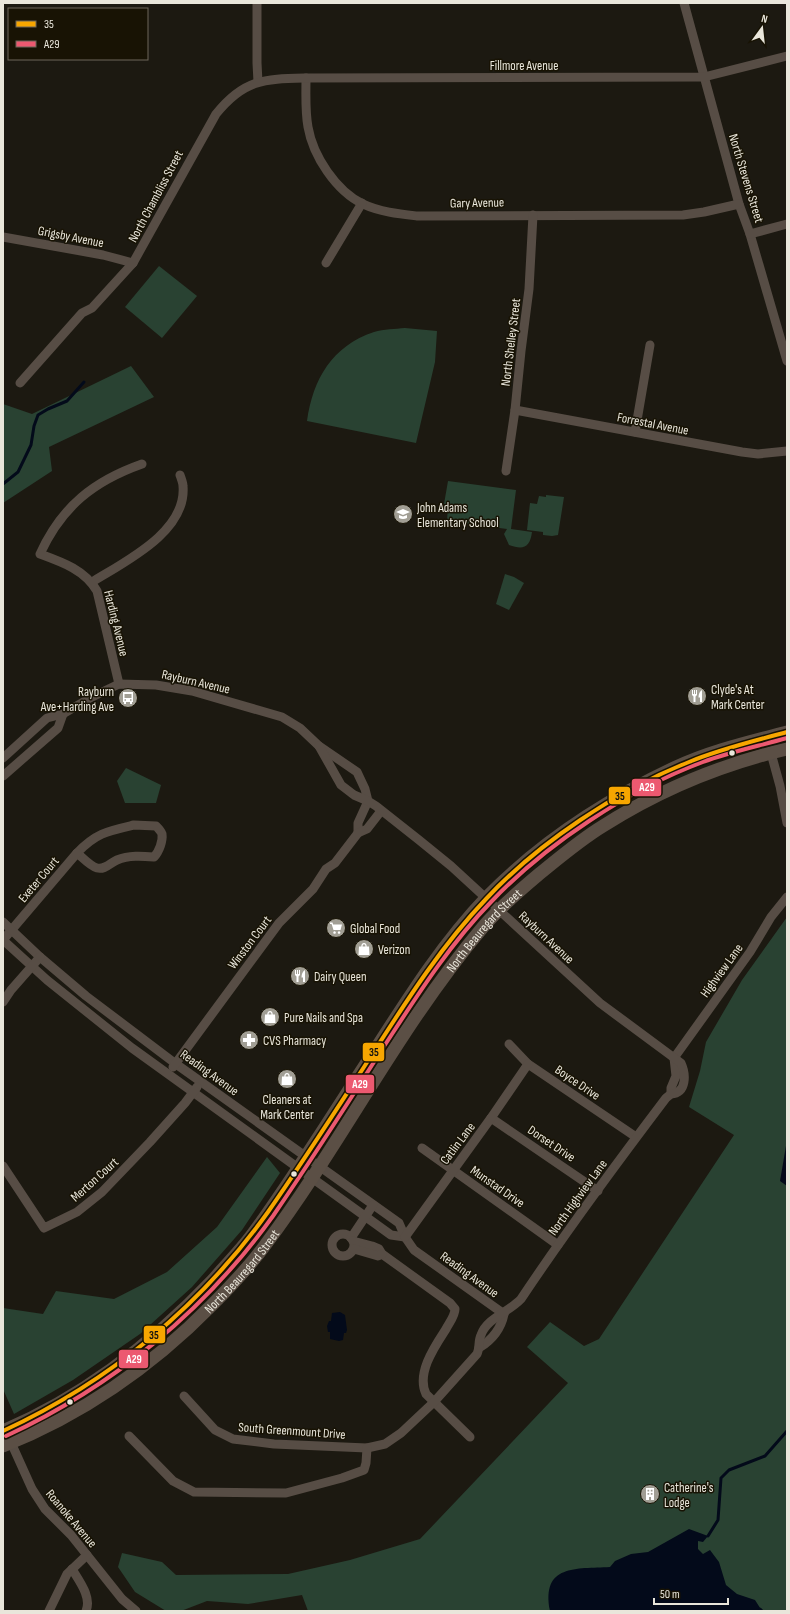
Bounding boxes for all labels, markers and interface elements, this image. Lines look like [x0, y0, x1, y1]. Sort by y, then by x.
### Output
legend [8, 8, 148, 60]
north arrow [742, 8, 782, 48]
text: N [760, 12, 769, 26]
text: 35 [44, 17, 54, 32]
text: A29 [43, 37, 60, 52]
street label: Fillmore Avenue [490, 58, 558, 74]
street label: North Stevens Street [725, 132, 767, 225]
street label: North Chambliss Street [125, 148, 187, 245]
street label: Gary Avenue [450, 195, 504, 211]
street label: Grigsby Avenue [37, 223, 105, 251]
street label: North Shelley Street [498, 297, 524, 387]
street label: Forrestal Avenue [616, 409, 690, 439]
place label: John Adams Elementary School [416, 500, 499, 531]
school or university icon: John Adams Elementary School [392, 503, 414, 525]
street label: Harding Avenue [100, 589, 132, 658]
street label: Rayburn Avenue [160, 666, 232, 698]
place label: Clyde's At Mark Center [711, 682, 765, 713]
place label: Rayburn Ave+Harding Ave [40, 684, 114, 715]
restaurant icon: Clyde's At Mark Center [686, 685, 708, 707]
bus stop icon: Rayburn Ave+Harding Ave [117, 687, 139, 709]
unlabelled marker [727, 748, 737, 758]
line badge: A29 [631, 778, 662, 797]
text: A29 [638, 781, 655, 794]
line badge: 35 [608, 786, 631, 805]
text: 35 [615, 790, 625, 803]
street label: Exeter Court [15, 853, 63, 906]
street label: North Beauregard Street [443, 886, 525, 976]
street label: Rayburn Avenue [515, 908, 577, 967]
street label: Winston Court [224, 913, 275, 973]
supermarket icon: Global Food [325, 917, 347, 939]
place label: Global Food [350, 921, 400, 937]
shop icon: Verizon [353, 938, 375, 960]
street label: Highview Lane [697, 941, 747, 1001]
place label: Verizon [378, 942, 410, 958]
restaurant icon: Dairy Queen [289, 965, 311, 987]
place label: Dairy Queen [314, 969, 367, 985]
shop icon: Pure Nails and Spa [259, 1006, 281, 1028]
place label: Pure Nails and Spa [284, 1010, 363, 1026]
pharmacy icon: CVS Pharmacy [238, 1029, 260, 1051]
place label: CVS Pharmacy [263, 1033, 326, 1049]
line badge: 35 [362, 1042, 385, 1062]
street label: Reading Avenue [177, 1046, 242, 1099]
text: 35 [369, 1046, 379, 1059]
street label: Boyce Drive [552, 1062, 603, 1104]
shop icon: Cleaners at Mark Center [276, 1068, 298, 1090]
line badge: A29 [345, 1074, 375, 1094]
text: A29 [351, 1078, 368, 1091]
place label: Cleaners at Mark Center [260, 1092, 314, 1123]
street label: Catlin Lane [437, 1119, 479, 1168]
street label: Dorset Drive [525, 1122, 578, 1166]
street label: Merton Court [68, 1154, 122, 1205]
street label: North Highview Lane [545, 1157, 611, 1239]
street label: Munstad Drive [467, 1162, 528, 1211]
unlabelled marker [289, 1169, 299, 1179]
street label: North Beauregard Street [201, 1226, 283, 1317]
street label: Reading Avenue [437, 1248, 502, 1301]
line badge: 35 [143, 1325, 166, 1344]
text: 35 [149, 1329, 159, 1342]
line badge: A29 [118, 1349, 149, 1369]
text: A29 [125, 1353, 142, 1366]
unlabelled marker [65, 1397, 75, 1407]
street label: South Greenmount Drive [238, 1419, 346, 1443]
place label: Catherine's Lodge [664, 1480, 714, 1511]
building icon: Catherine's Lodge [639, 1483, 661, 1505]
street label: Roanoke Avenue [42, 1486, 100, 1551]
scale bar [654, 1580, 728, 1606]
text: 50 m [660, 1587, 680, 1602]

